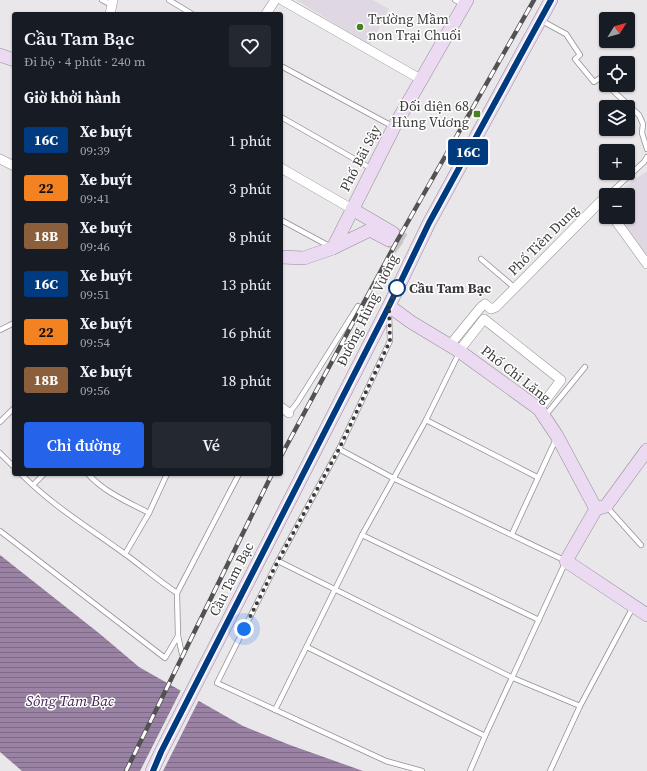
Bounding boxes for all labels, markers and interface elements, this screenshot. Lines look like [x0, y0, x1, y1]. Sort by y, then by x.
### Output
place label: Trường Mầm non Trại Chuối [368, 9, 461, 45]
north arrow [599, 12, 635, 48]
map controls [599, 12, 635, 224]
marker: Trường Mầm non Trại Chuối [355, 22, 365, 32]
text: Cầu Tam Bạc [24, 25, 134, 51]
button: heart [229, 25, 271, 67]
text: Đi bộ · 4 phút · 240 m [24, 53, 145, 70]
button: locate [599, 56, 635, 92]
text: Giờ khởi hành [24, 87, 121, 108]
place label: Đối diện 68 Hùng Vương [391, 96, 469, 132]
button: layers [599, 100, 635, 136]
marker: Đối diện 68 Hùng Vương [472, 109, 482, 119]
text: Xe buýt [80, 121, 132, 142]
street label: Phố Bãi Sậy [335, 121, 386, 195]
text: 16C [34, 130, 58, 150]
text: 1 phút [229, 130, 271, 151]
line badge: 16C [445, 139, 491, 165]
text: 09:39 [80, 142, 110, 159]
text: 16C [456, 142, 480, 162]
button: + [599, 144, 635, 180]
text: Xe buýt [80, 169, 132, 190]
text: 22 [38, 178, 54, 198]
text: 3 phút [229, 178, 271, 199]
button: − [599, 188, 635, 224]
text: 09:41 [80, 190, 110, 207]
street label: Phố Tiên Dung [503, 200, 583, 280]
text: Xe buýt [80, 217, 132, 238]
text: 18B [34, 226, 58, 246]
text: 8 phút [229, 226, 271, 247]
text: 09:46 [80, 238, 110, 255]
street label: Đường Hùng Vương [331, 251, 403, 369]
text: Xe buýt [80, 265, 132, 286]
text: 16C [34, 274, 58, 294]
text: 13 phút [221, 274, 271, 295]
place label: Cầu Tam Bạc [409, 278, 491, 298]
marker: Cầu Tam Bạc [388, 279, 406, 297]
text: 09:51 [80, 286, 110, 303]
text: Xe buýt [80, 313, 132, 334]
text: 22 [38, 322, 54, 342]
text: 16 phút [221, 322, 271, 343]
text: 09:54 [80, 334, 110, 351]
street label: Phố Chi Lăng [477, 340, 555, 408]
text: Xe buýt [80, 361, 132, 382]
text: 18B [34, 370, 58, 390]
text: 18 phút [221, 370, 271, 391]
text: 09:56 [80, 382, 110, 399]
button: Chỉ đường [24, 422, 144, 468]
button: Vé [152, 422, 271, 468]
street label: Cầu Tam Bạc [204, 538, 258, 619]
your location [234, 619, 254, 639]
water label: Sông Tam Bạc [26, 690, 115, 711]

